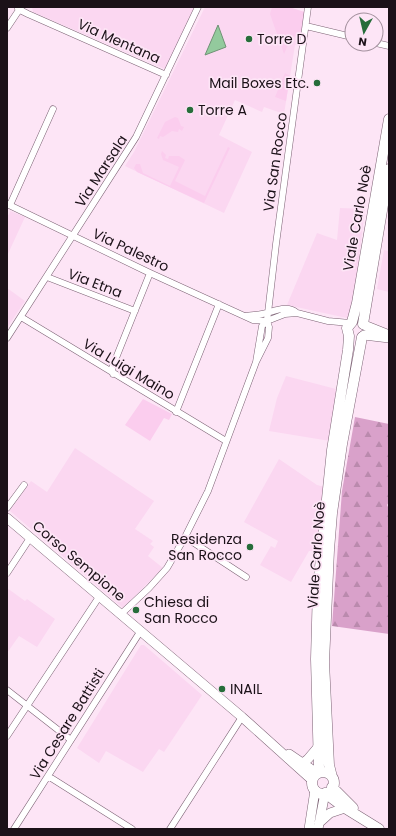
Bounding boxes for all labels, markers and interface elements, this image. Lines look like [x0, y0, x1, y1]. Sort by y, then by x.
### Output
north arrow [344, 12, 384, 52]
street label: Via Mentana [74, 14, 164, 68]
place label: Torre D [257, 29, 306, 49]
text: N [357, 33, 368, 50]
marker: Torre D [244, 34, 254, 44]
place label: Mail Boxes Etc. [209, 73, 309, 93]
marker: Mail Boxes Etc. [312, 78, 322, 88]
place label: Torre A [198, 100, 247, 120]
marker: Torre A [185, 105, 195, 115]
street label: Via San Rocco [258, 111, 292, 213]
street label: Via Marsala [70, 131, 132, 211]
street label: Viale Carlo Noè [338, 163, 376, 273]
street label: Via Palestro [89, 224, 173, 276]
street label: Via Etna [65, 263, 125, 303]
street label: Via Luigi Maino [79, 334, 179, 404]
street label: Viale Carlo Noè [302, 500, 330, 609]
street label: Corso Sempione [28, 516, 130, 606]
place label: Residenza San Rocco [168, 529, 242, 565]
marker: Residenza San Rocco [245, 542, 255, 552]
place label: Chiesa di San Rocco [144, 592, 218, 628]
marker: Chiesa di San Rocco [131, 605, 141, 615]
street label: Via Cesare Battisti [25, 665, 109, 783]
place label: INAIL [230, 679, 262, 699]
marker: INAIL [217, 684, 227, 694]

